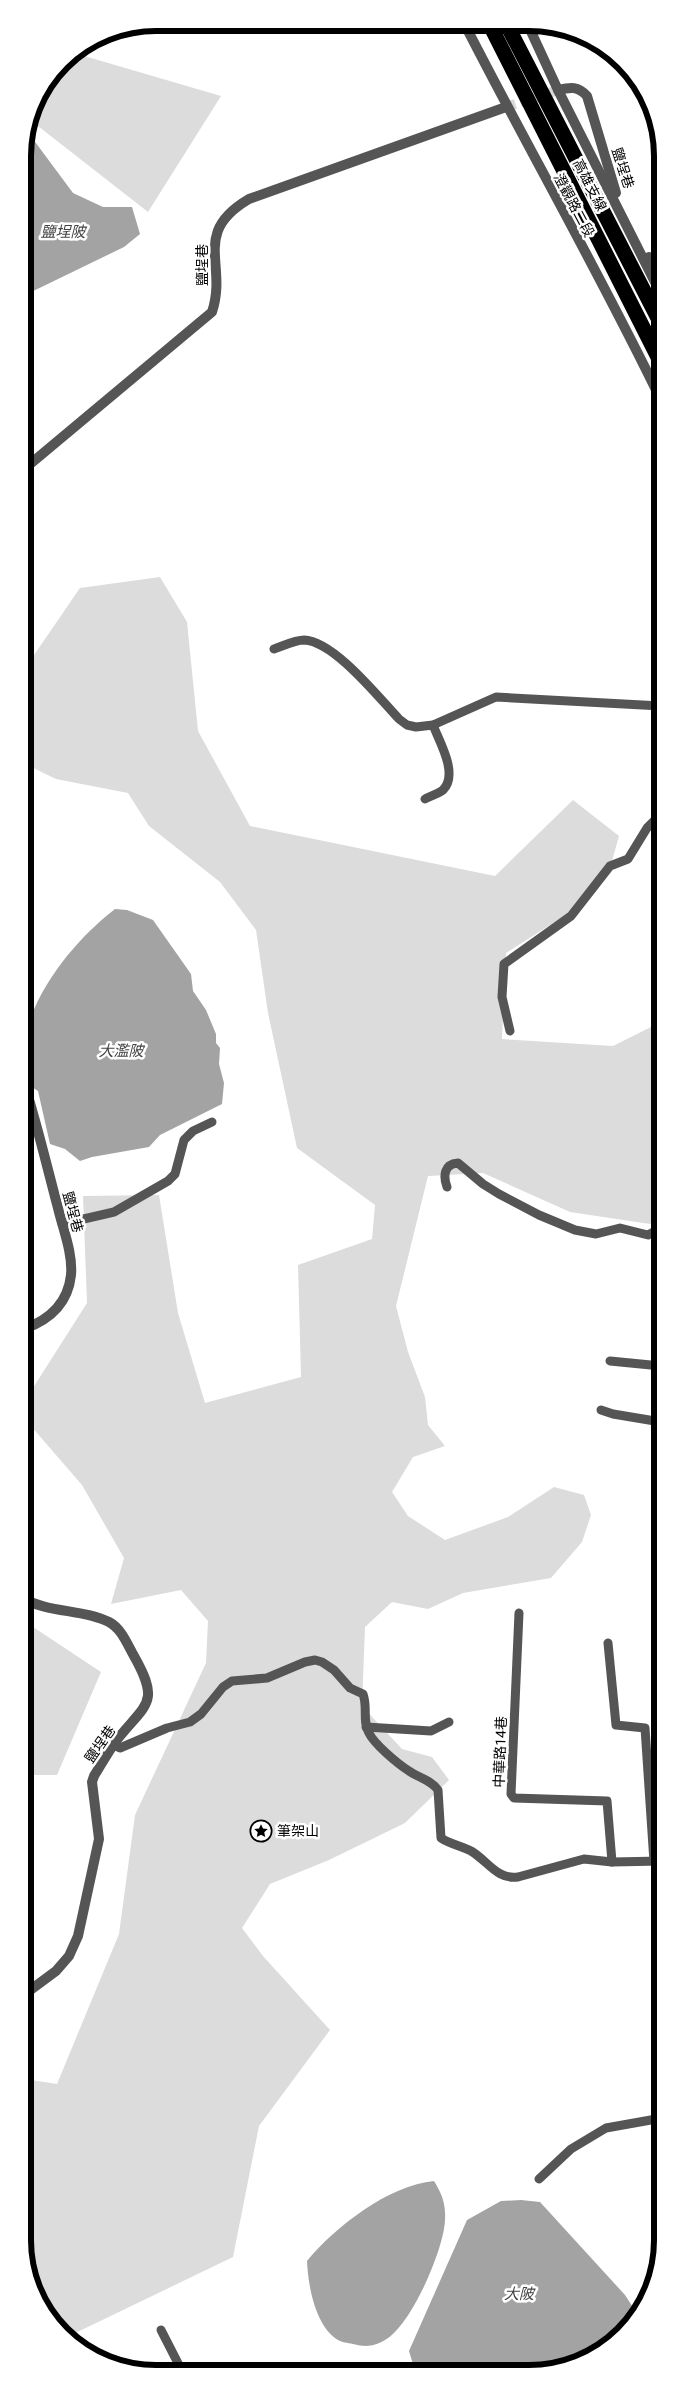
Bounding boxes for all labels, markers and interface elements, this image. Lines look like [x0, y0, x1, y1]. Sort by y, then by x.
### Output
street label: 鹽埕巷 [609, 146, 637, 190]
street label: 高雄支線 [570, 156, 610, 214]
street label: 澄觀路二段 [551, 170, 597, 240]
water label: 鹽埕陂 [40, 223, 87, 241]
street label: 鹽埕巷 [194, 244, 210, 286]
water label: 大濫陂 [98, 1042, 145, 1060]
street label: 鹽埕巷 [60, 1190, 86, 1234]
street label: 中華路14巷 [491, 1716, 509, 1788]
street label: 鹽埕巷 [81, 1722, 119, 1766]
place icon: 筆架山 [249, 1819, 273, 1843]
place label: 筆架山 [277, 1823, 319, 1839]
water label: 大陂 [504, 2285, 536, 2303]

